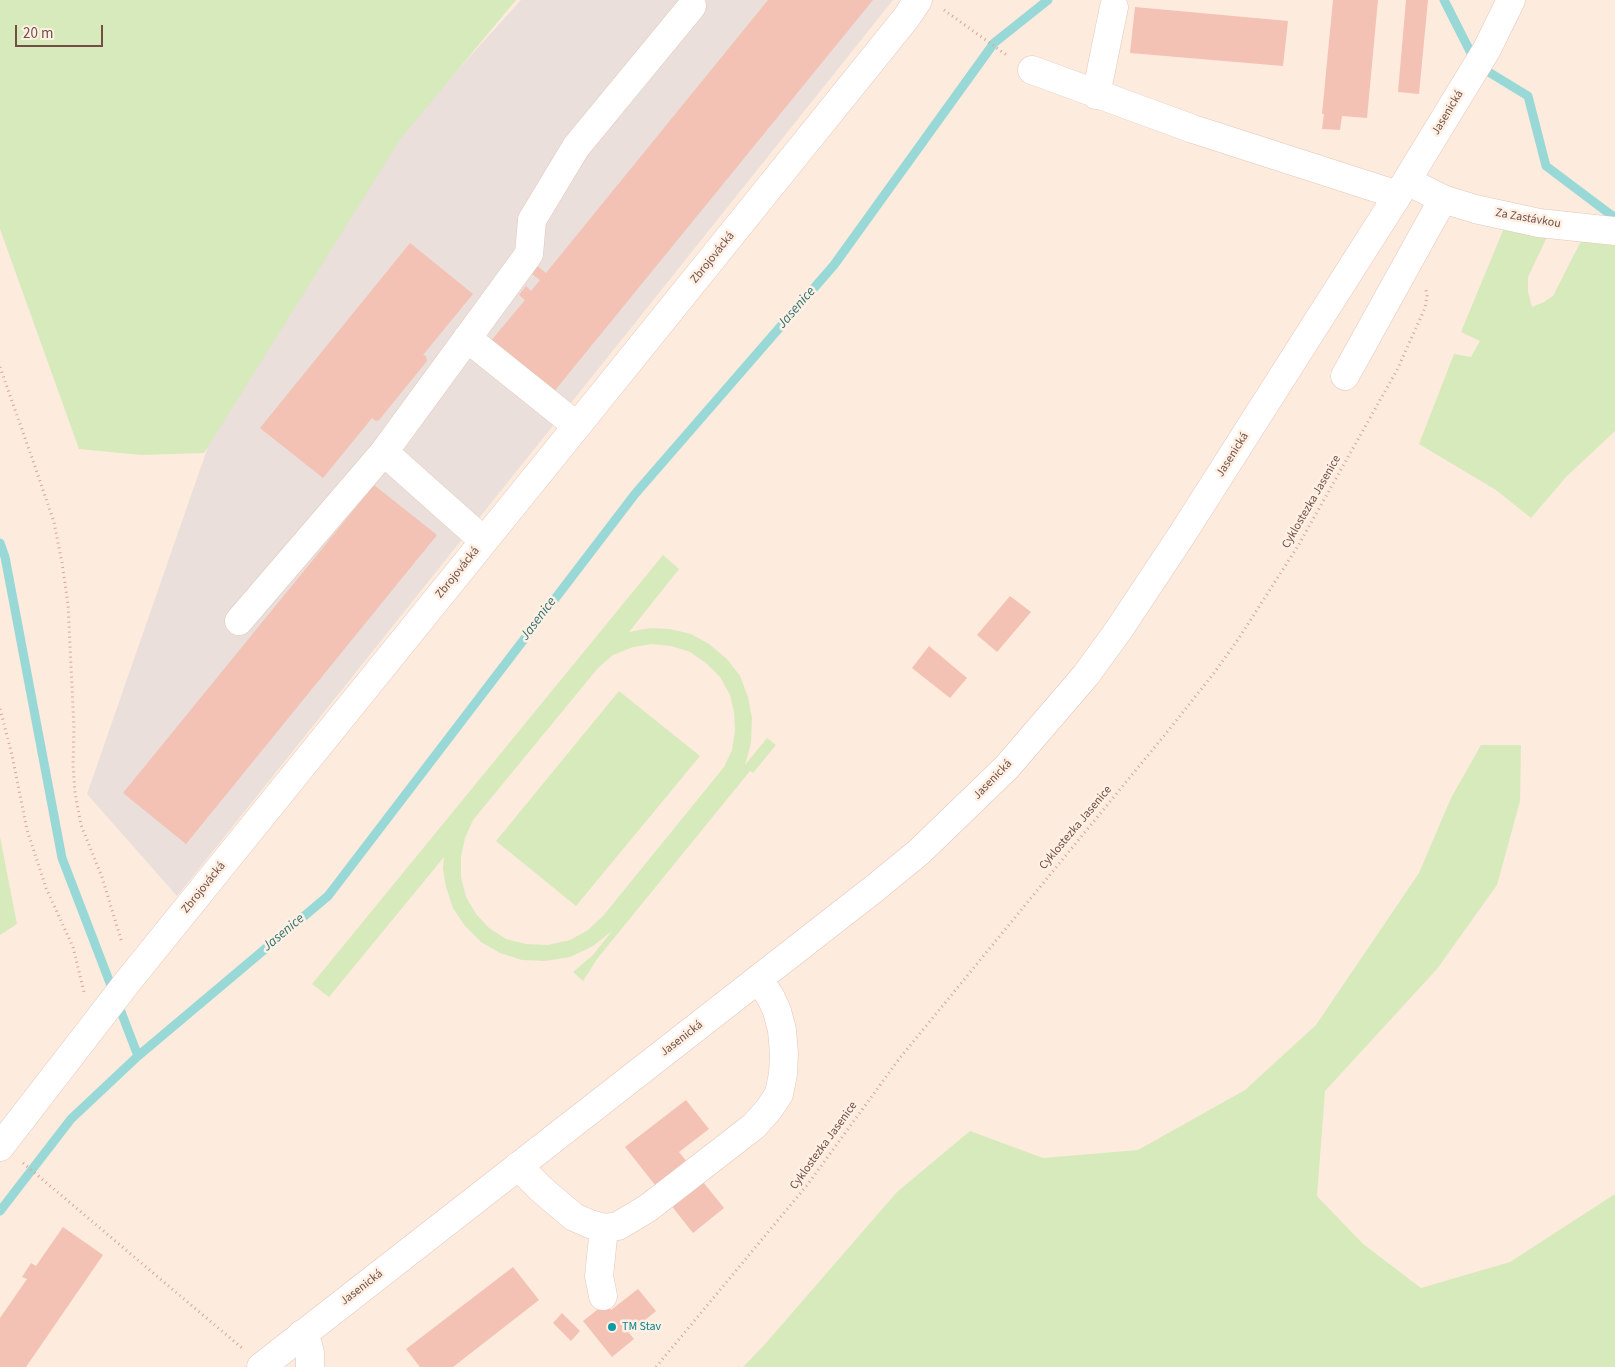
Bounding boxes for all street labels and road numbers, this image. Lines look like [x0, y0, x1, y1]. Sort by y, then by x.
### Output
street label: Jasenická [1429, 88, 1467, 138]
street label: Za Zastávkou [1494, 206, 1562, 232]
street label: Zbrojovácká [688, 229, 738, 287]
street label: Jasenická [1214, 430, 1252, 480]
street label: Cyklostezka Jasenice [1279, 453, 1345, 551]
street label: Zbrojovácká [433, 544, 483, 602]
street label: Jasenická [971, 757, 1015, 803]
street label: Cyklostezka Jasenice [1037, 783, 1115, 873]
street label: Zbrojovácká [179, 859, 229, 917]
street label: Jasenická [658, 1018, 706, 1060]
street label: Cyklostezka Jasenice [787, 1099, 861, 1193]
street label: Jasenická [338, 1267, 386, 1309]

